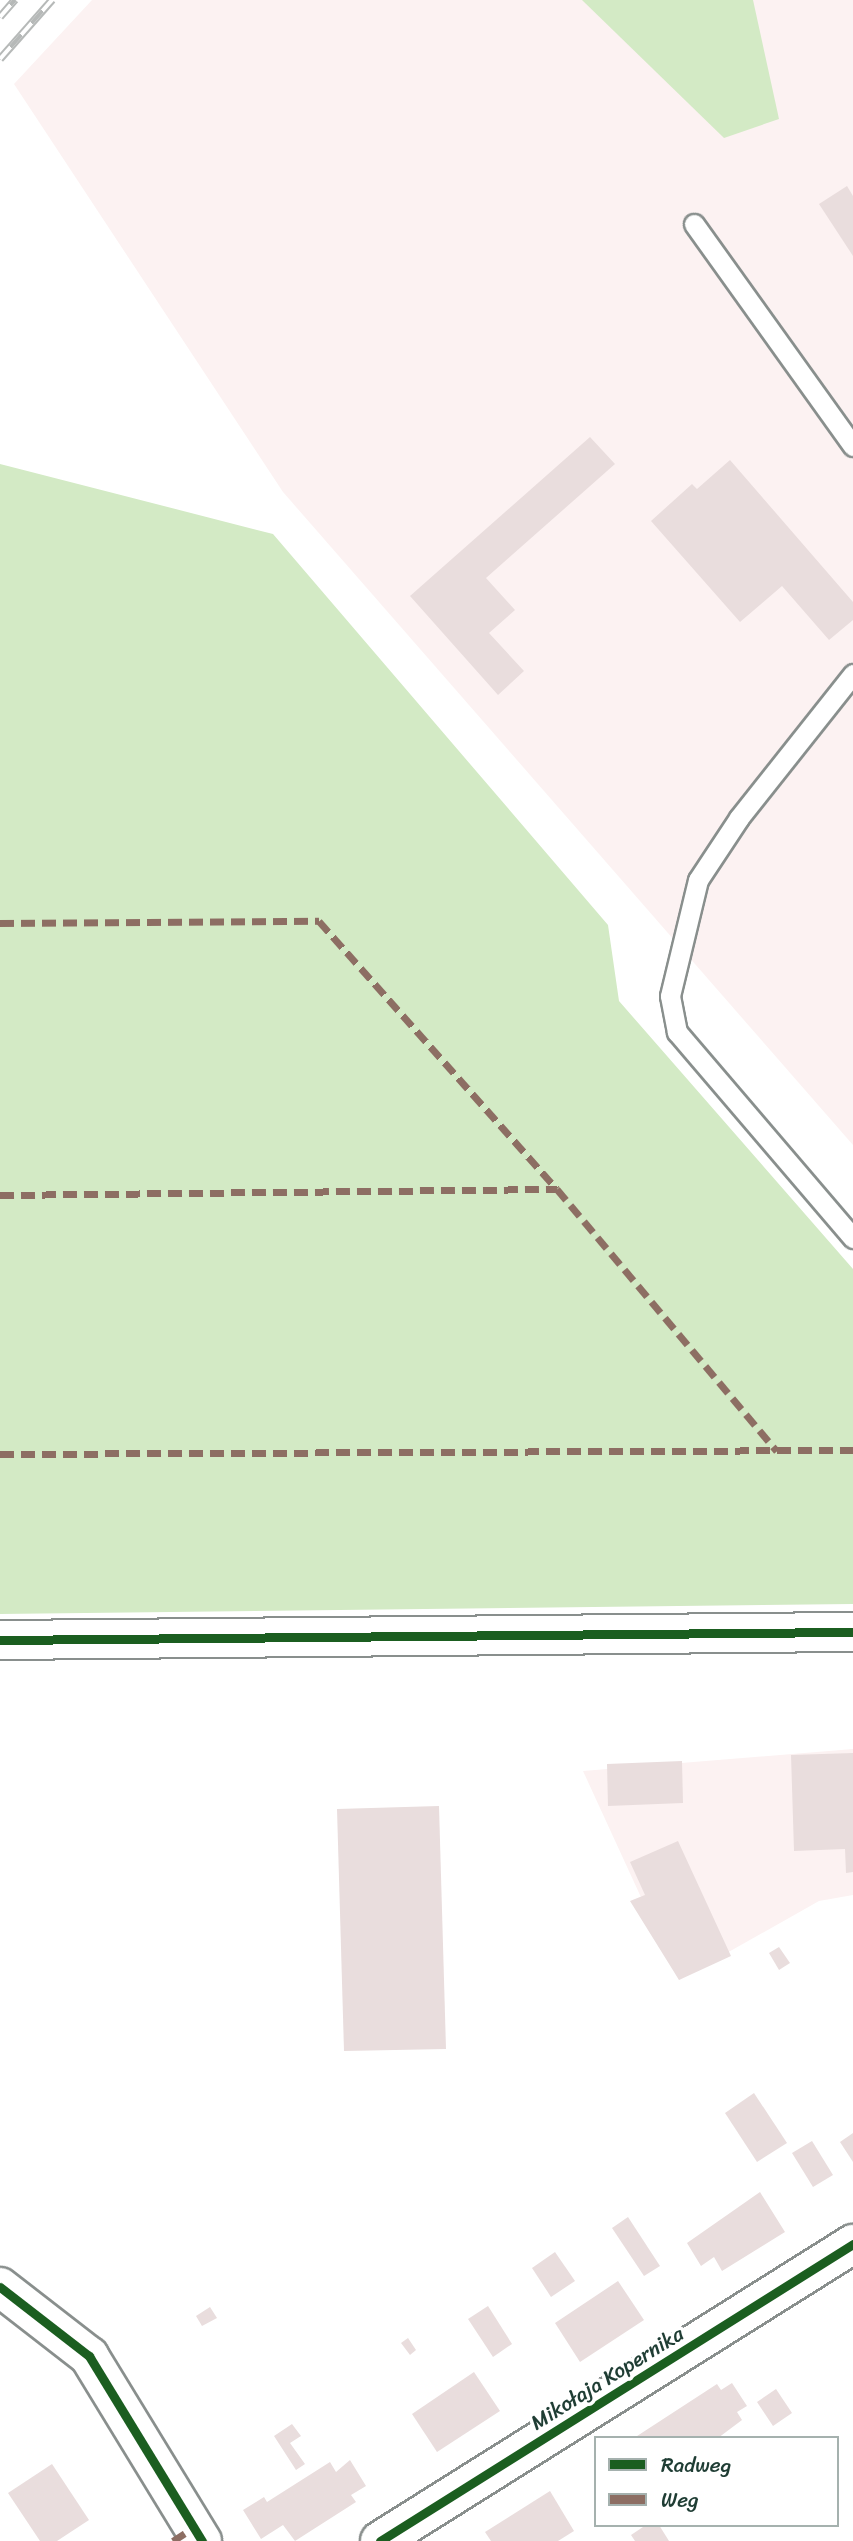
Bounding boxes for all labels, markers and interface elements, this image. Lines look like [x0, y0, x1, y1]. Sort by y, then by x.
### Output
street label: Mikołaja Kopernika [525, 2320, 689, 2436]
legend [594, 2436, 839, 2527]
text: Radweg [661, 2446, 731, 2484]
text: Weg [661, 2481, 699, 2519]

